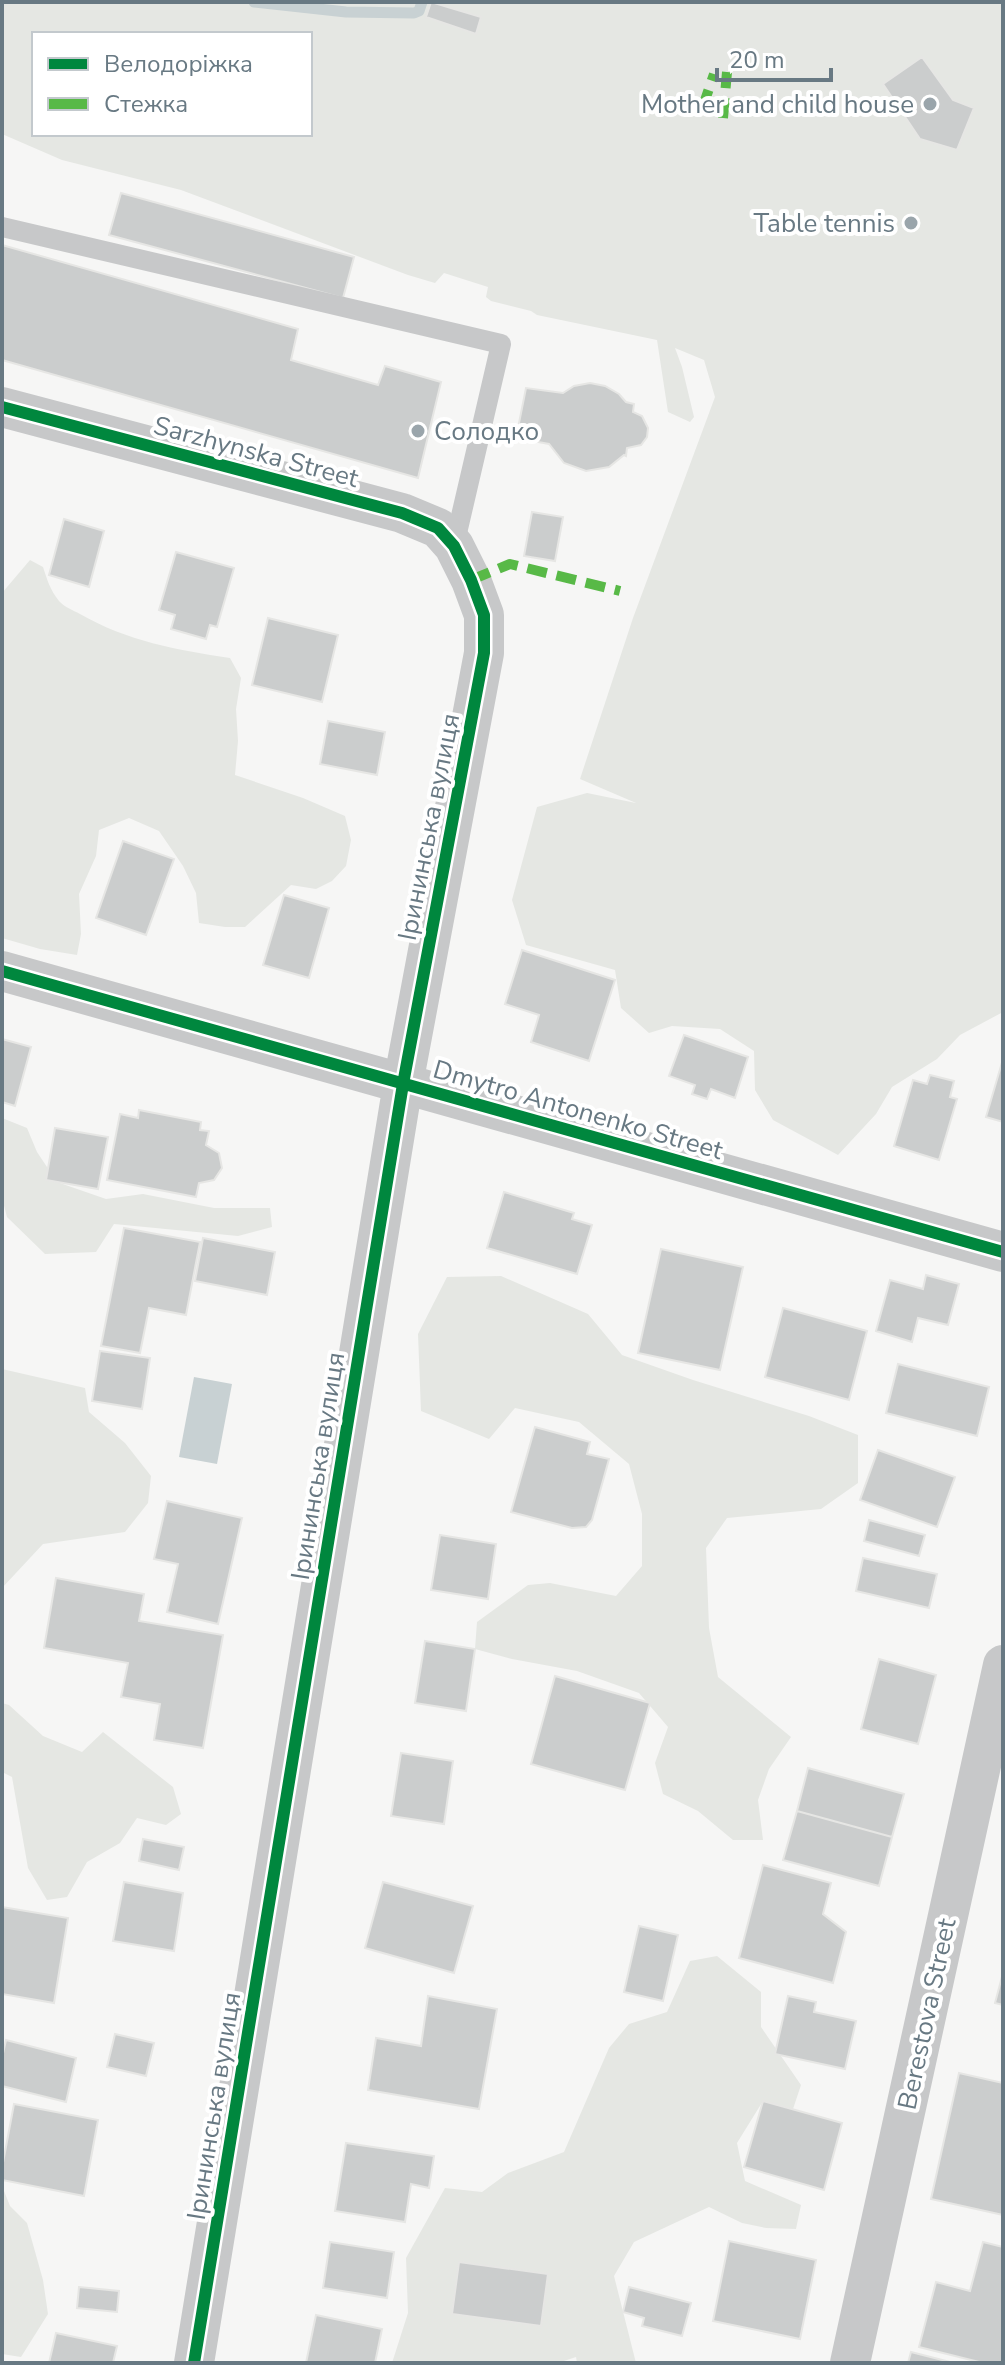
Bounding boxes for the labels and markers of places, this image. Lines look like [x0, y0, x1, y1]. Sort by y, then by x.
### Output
place label: Mother and child house [641, 87, 914, 122]
marker: Mother and child house [921, 95, 939, 113]
place label: Table tennis [753, 206, 895, 241]
marker: Table tennis [902, 214, 920, 232]
place label: Солодко [434, 414, 539, 449]
marker: Солодко [409, 422, 427, 440]

